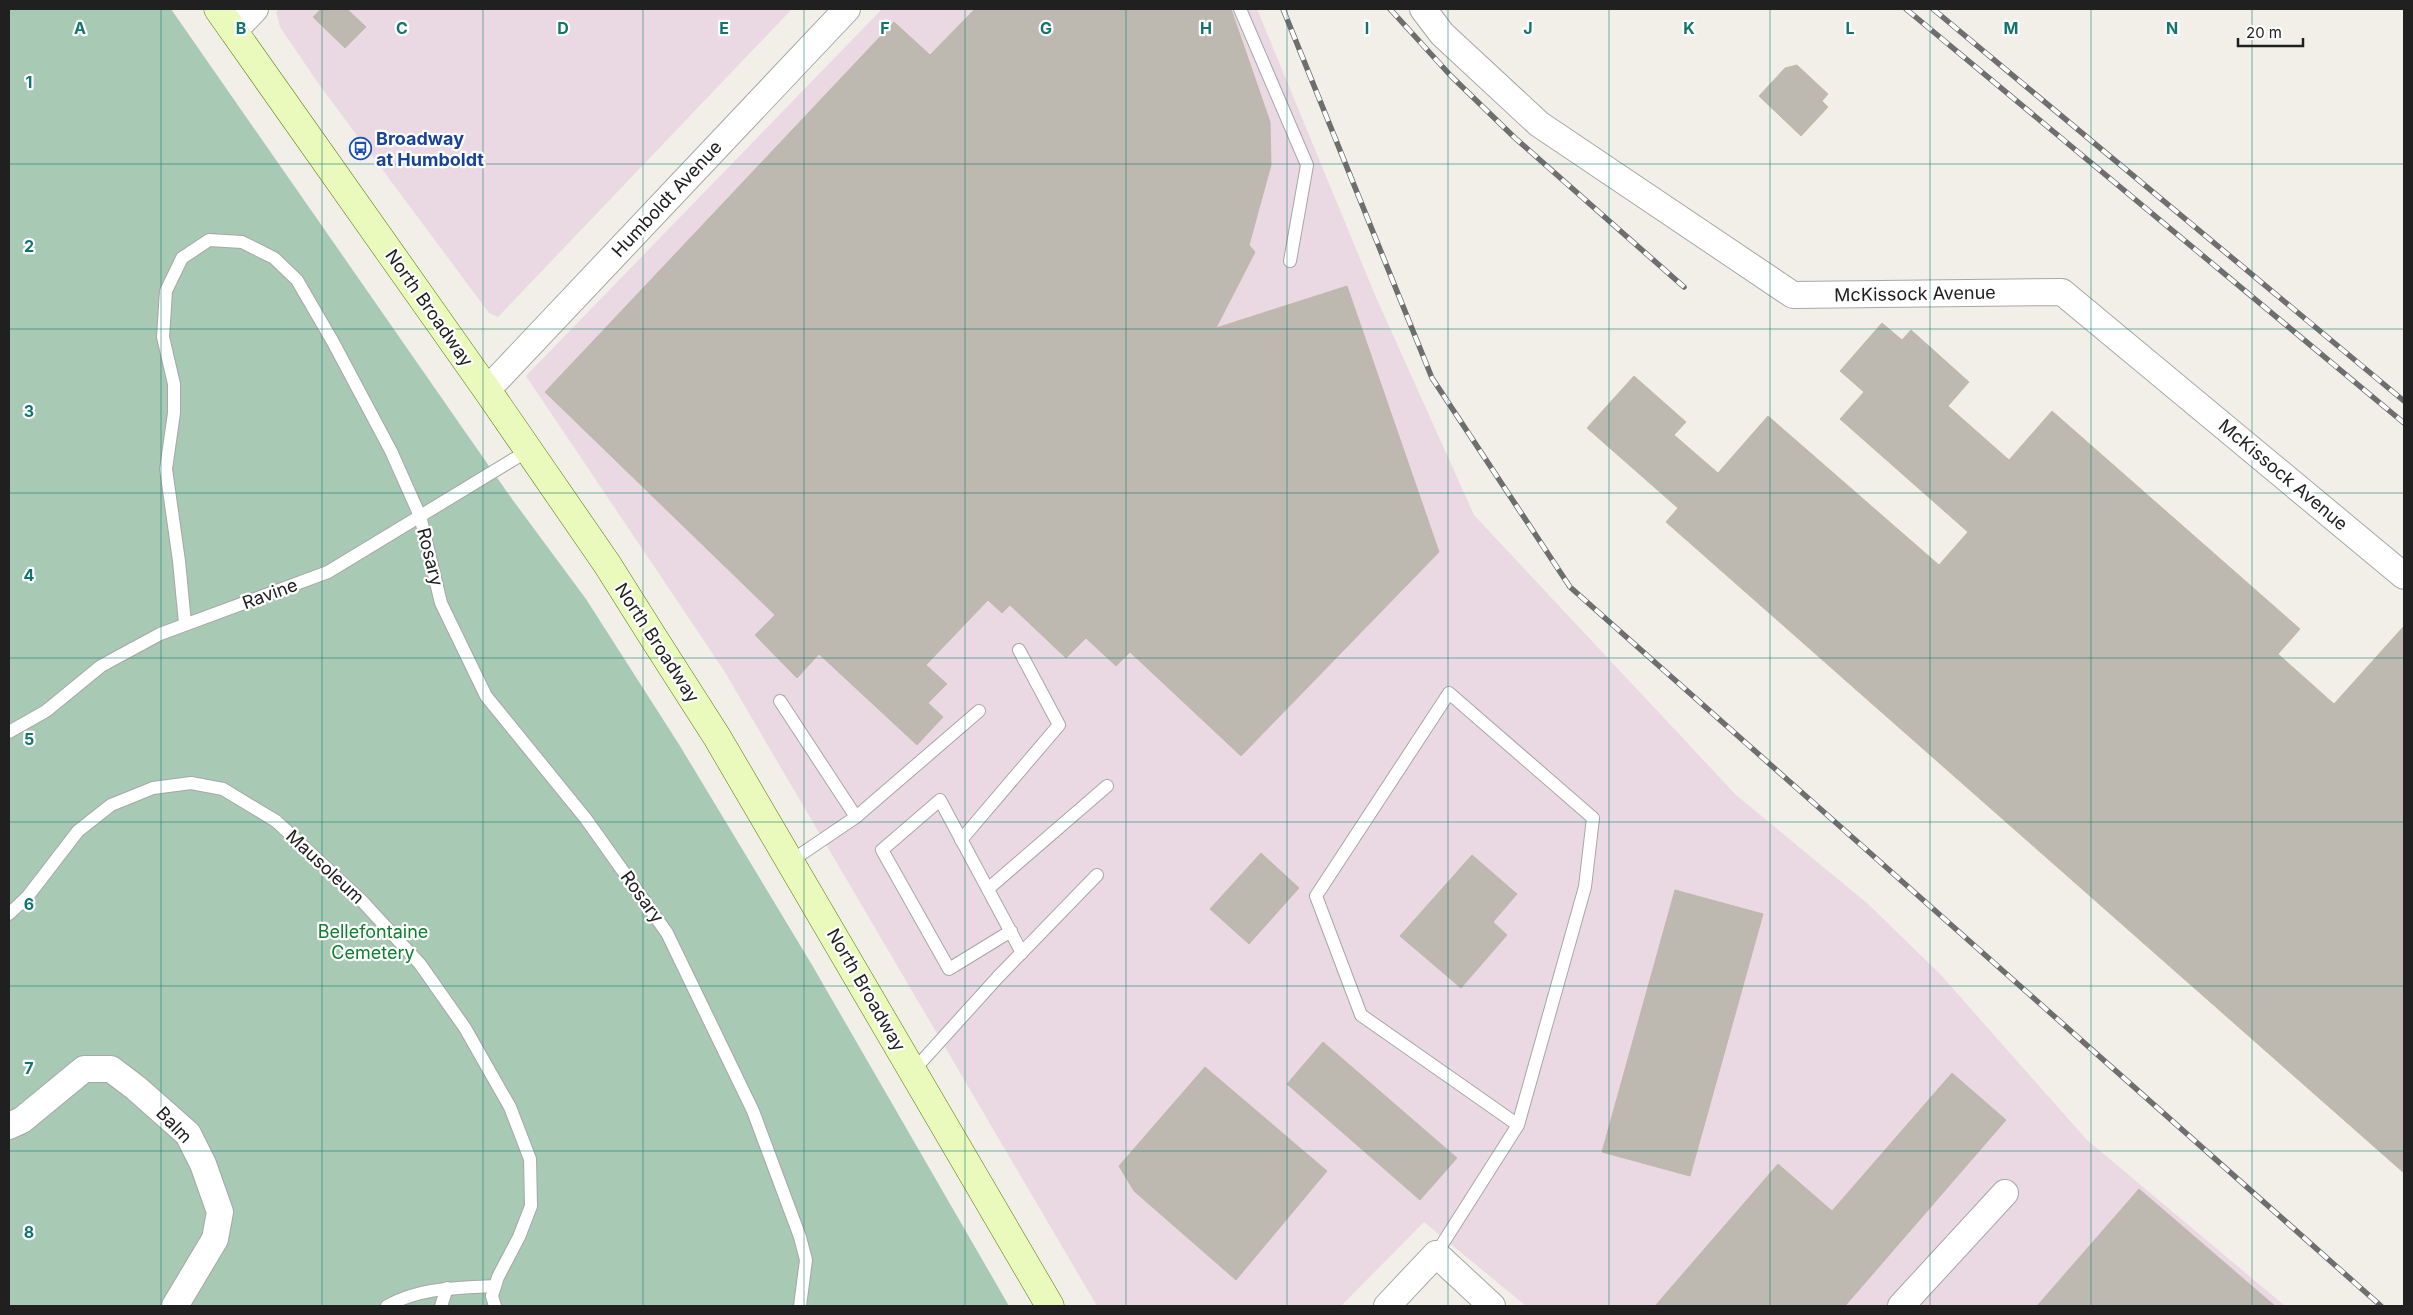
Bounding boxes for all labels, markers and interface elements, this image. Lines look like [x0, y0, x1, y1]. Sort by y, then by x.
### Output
scale bar [2238, 15, 2303, 47]
text: A [74, 18, 86, 38]
text: B [236, 18, 246, 38]
text: C [396, 18, 408, 38]
text: D [557, 18, 569, 38]
text: E [719, 18, 729, 38]
text: F [880, 18, 890, 38]
text: G [1040, 18, 1052, 38]
text: H [1200, 18, 1212, 38]
text: I [1365, 18, 1369, 38]
text: J [1523, 18, 1533, 38]
text: K [1683, 18, 1695, 38]
text: L [1845, 18, 1855, 38]
text: M [2004, 18, 2018, 38]
text: N [2166, 18, 2178, 38]
text: 20 m [2246, 23, 2282, 42]
text: 1 [26, 72, 32, 92]
place label: Broadway at Humboldt [376, 128, 484, 170]
street label: Humboldt Avenue [607, 136, 726, 261]
bus stop icon: Broadway at Humboldt [348, 137, 372, 161]
text: 2 [24, 236, 34, 256]
street label: North Broadway [381, 245, 478, 370]
street label: McKissock Avenue [1834, 282, 1996, 305]
text: 3 [24, 401, 34, 421]
street label: McKissock Avenue [2215, 415, 2352, 535]
street label: Rosary [413, 526, 448, 588]
text: 4 [24, 565, 35, 585]
street label: Ravine [239, 574, 300, 613]
street label: North Broadway [611, 579, 704, 706]
text: 5 [24, 729, 34, 749]
street label: Mausoleum [282, 825, 369, 908]
street label: Rosary [617, 867, 668, 927]
text: 6 [24, 894, 34, 914]
park label: Bellefontaine Cemetery [318, 921, 428, 963]
street label: North Broadway [823, 925, 910, 1055]
text: 7 [24, 1058, 34, 1078]
street label: Balm [152, 1102, 197, 1147]
text: 8 [24, 1222, 34, 1242]

